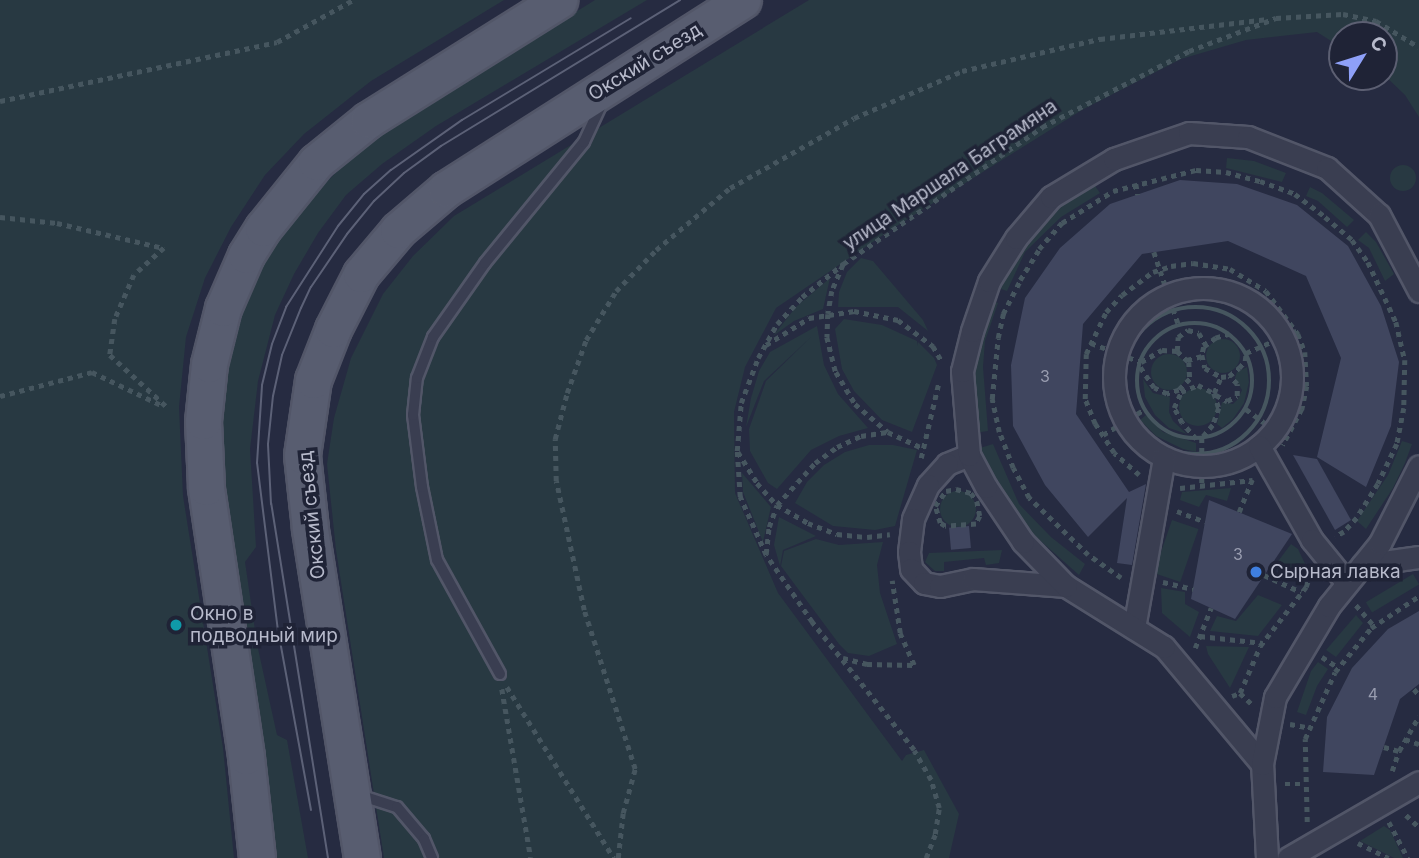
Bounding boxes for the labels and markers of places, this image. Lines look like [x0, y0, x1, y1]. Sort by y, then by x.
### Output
place label: Сырная лавка [1270, 561, 1401, 583]
marker: Сырная лавка [1248, 564, 1264, 580]
place label: Окно в подводный мир [190, 603, 338, 647]
marker: Окно в подводный мир [168, 617, 184, 633]

